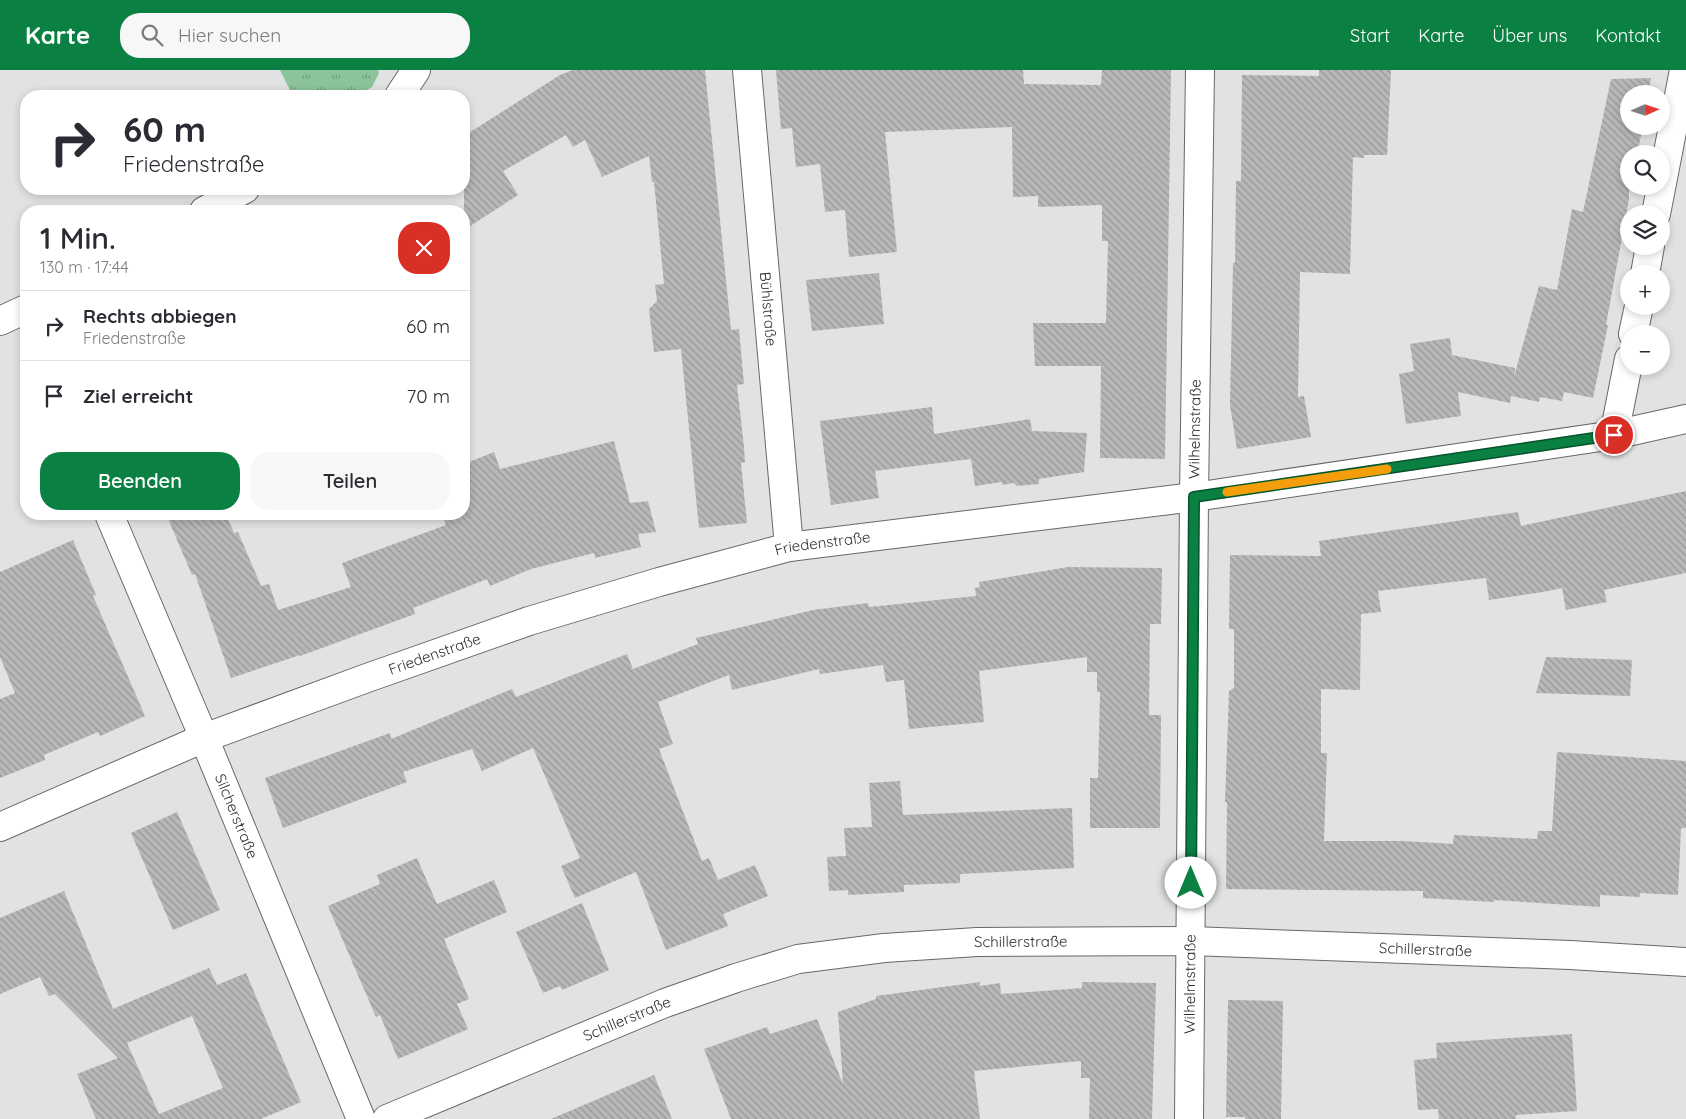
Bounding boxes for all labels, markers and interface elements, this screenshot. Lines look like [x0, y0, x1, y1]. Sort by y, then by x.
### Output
search box [120, 13, 470, 58]
text: Karte [25, 20, 90, 50]
icon: search [138, 21, 166, 49]
text: Hier suchen [178, 23, 281, 47]
text: Start [1350, 24, 1390, 47]
text: Karte [1418, 24, 1464, 47]
text: Über uns [1492, 24, 1567, 47]
text: Kontakt [1595, 24, 1661, 47]
north arrow [1620, 85, 1670, 135]
map controls [1620, 85, 1670, 375]
text: 60 m [123, 107, 206, 151]
icon: right [40, 110, 105, 175]
button: search [1620, 145, 1670, 195]
text: Friedenstraße [123, 150, 264, 178]
button: layers [1620, 205, 1670, 255]
text: 1 Min. [40, 219, 116, 257]
button: close [398, 222, 450, 274]
text: 130 m · 17:44 [40, 257, 129, 277]
button: + [1620, 265, 1670, 315]
street label: Bühlstraße [756, 271, 781, 347]
text: Rechts abbiegen [83, 304, 236, 328]
icon: right [40, 312, 68, 340]
text: 60 m [406, 314, 450, 338]
button: − [1620, 325, 1670, 375]
text: Friedenstraße [83, 328, 186, 348]
street label: Wilhelmstraße [1184, 379, 1205, 479]
icon: arrive [40, 382, 68, 410]
text: Ziel erreicht [83, 384, 193, 408]
text: 70 m [406, 384, 450, 408]
pin [1593, 414, 1635, 456]
icon: arrive [1600, 421, 1628, 449]
button: Beenden [40, 452, 240, 510]
button: Teilen [250, 452, 450, 510]
street label: Friedenstraße [772, 527, 871, 559]
street label: Friedenstraße [386, 629, 483, 679]
street label: Silcherstraße [211, 771, 263, 861]
position arrow [1164, 856, 1216, 908]
street label: Schillerstraße [974, 932, 1068, 951]
street label: Wilhelmstraße [1180, 934, 1199, 1034]
street label: Schillerstraße [1379, 938, 1473, 960]
street label: Schillerstraße [580, 992, 673, 1045]

